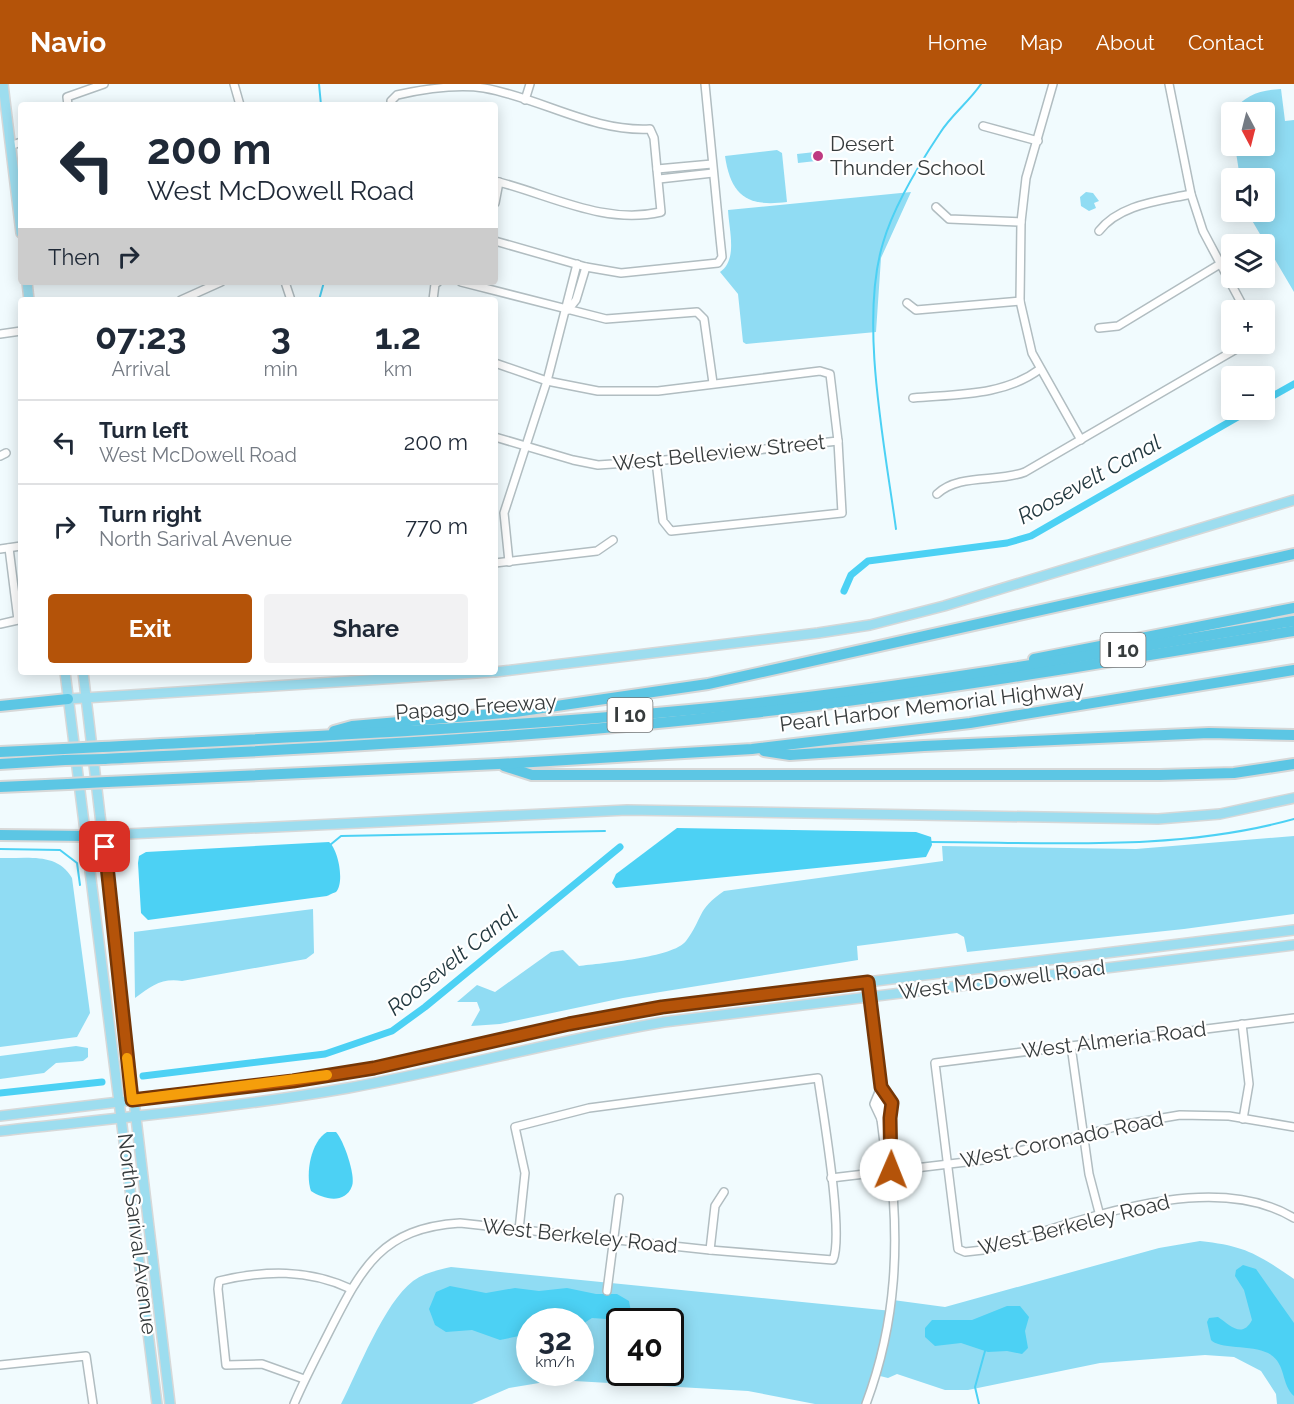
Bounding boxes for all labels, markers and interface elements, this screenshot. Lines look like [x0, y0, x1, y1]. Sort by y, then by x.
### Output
text: Navio [30, 26, 106, 59]
text: Home [928, 30, 987, 55]
text: Map [1020, 30, 1063, 55]
text: About [1096, 30, 1155, 55]
text: Contact [1188, 30, 1264, 55]
north arrow [1221, 102, 1275, 156]
map controls [1221, 102, 1275, 420]
text: 200 m [147, 125, 271, 174]
icon: left [48, 126, 126, 204]
place label: Desert Thunder School [830, 131, 985, 180]
marker: Desert Thunder School [811, 149, 825, 163]
button: sound [1221, 168, 1275, 222]
text: West McDowell Road [147, 175, 414, 206]
button: layers [1221, 234, 1275, 288]
icon: right [112, 240, 145, 273]
text: Then [48, 244, 100, 270]
button: + [1221, 300, 1275, 354]
text: 07:23 [95, 315, 187, 357]
text: 3 [271, 315, 291, 357]
text: 1.2 [375, 315, 421, 357]
text: Arrival [111, 357, 170, 381]
text: min [263, 357, 298, 381]
text: km [383, 357, 412, 381]
button: − [1221, 366, 1275, 420]
text: Turn left [99, 417, 189, 443]
icon: left [48, 426, 81, 459]
text: 200 m [404, 429, 468, 455]
street label: West Belleview Street [612, 429, 826, 476]
water label: Roosevelt Canal [1013, 429, 1165, 529]
text: West McDowell Road [99, 443, 297, 467]
text: Turn right [99, 501, 202, 527]
icon: right [48, 510, 81, 543]
text: 770 m [405, 513, 468, 539]
text: North Sarival Avenue [99, 527, 292, 551]
button: Exit [48, 594, 252, 663]
button: Share [264, 594, 468, 663]
road number: I 10 [1100, 633, 1146, 667]
street label: Pearl Harbor Memorial Highway [778, 674, 1086, 737]
street label: Papago Freeway [394, 688, 558, 725]
road number: I 10 [608, 698, 652, 732]
pin [79, 821, 130, 872]
icon: arrive [88, 830, 121, 863]
water label: Roosevelt Canal [382, 899, 523, 1020]
street label: West McDowell Road [897, 954, 1107, 1005]
street label: West Almeria Road [1020, 1016, 1207, 1063]
street label: West Coronado Road [958, 1106, 1166, 1173]
street label: North Sarival Avenue [113, 1132, 162, 1336]
position arrow [859, 1138, 923, 1202]
street label: West Berkeley Road [976, 1189, 1172, 1260]
street label: West Berkeley Road [481, 1213, 679, 1258]
speed limit sign: 40 [606, 1308, 684, 1386]
text: 32 [538, 1322, 572, 1357]
text: km/h [535, 1353, 575, 1371]

